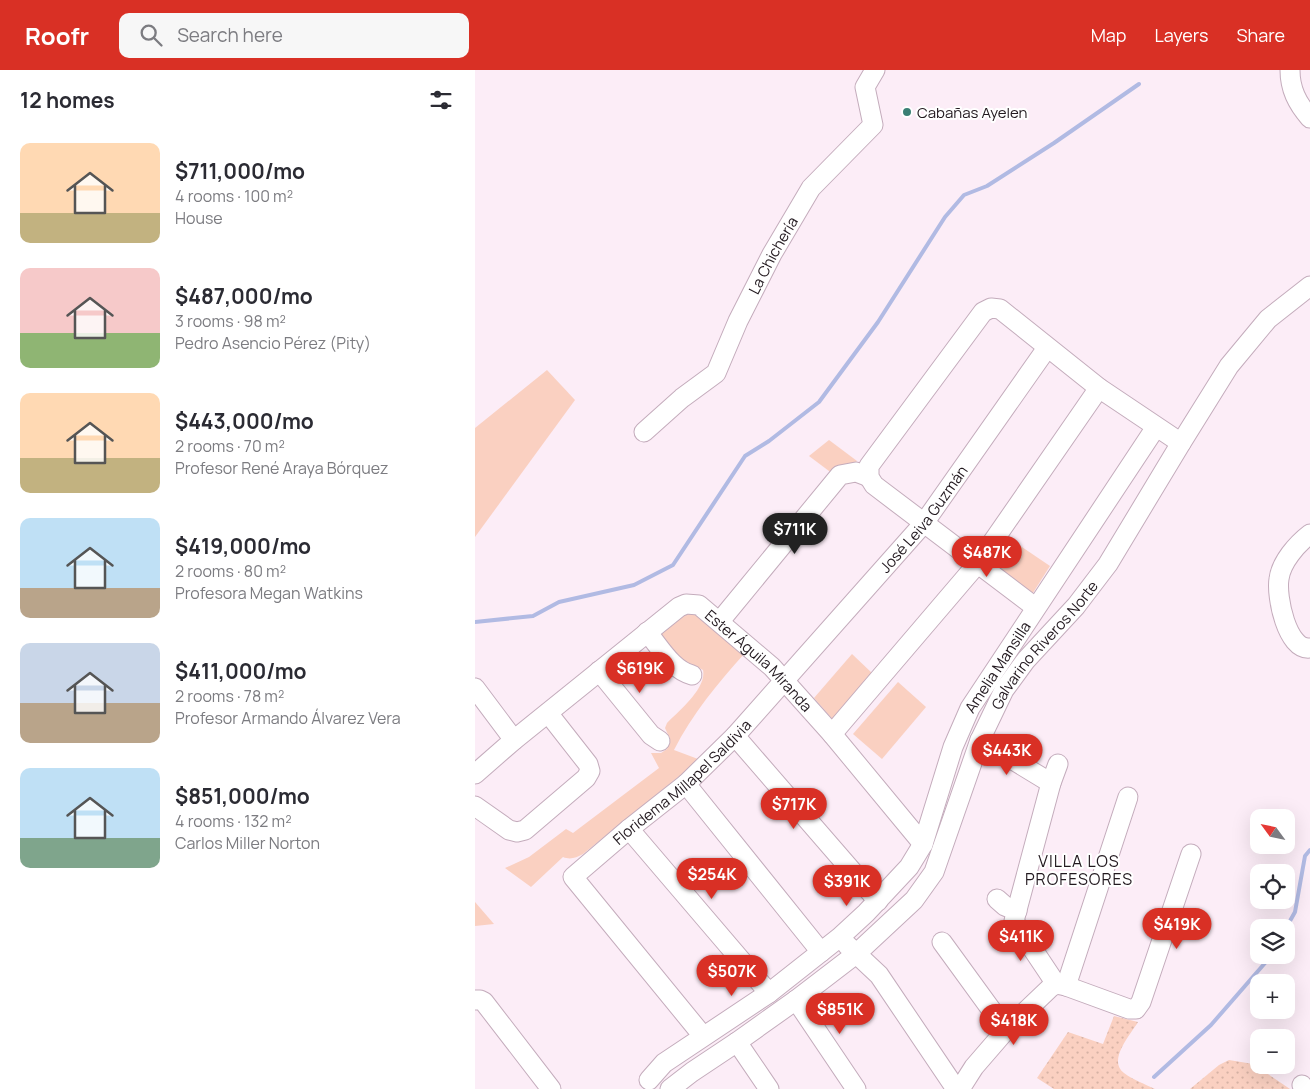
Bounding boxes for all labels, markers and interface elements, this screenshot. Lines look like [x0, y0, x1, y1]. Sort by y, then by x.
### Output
search box [119, 13, 469, 58]
text: Roofr [25, 19, 89, 52]
icon: search [137, 21, 165, 49]
text: Search here [177, 22, 283, 48]
text: Map [1091, 23, 1126, 47]
text: Layers [1154, 23, 1208, 47]
text: Share [1236, 23, 1285, 47]
text: 12 homes [20, 86, 115, 114]
icon: filters [427, 86, 455, 114]
place label: Cabañas Ayelen [917, 102, 1028, 123]
marker: Cabañas Ayelen [901, 106, 913, 118]
text: $711,000/mo [175, 157, 305, 185]
icon: home [60, 163, 120, 223]
text: 4 rooms · 100 m² [175, 185, 293, 207]
text: House [175, 207, 223, 229]
street label: La Chichería [743, 213, 802, 298]
text: $487,000/mo [175, 282, 313, 310]
icon: home [60, 288, 120, 348]
text: 3 rooms · 98 m² [175, 310, 286, 332]
text: Pedro Asencio Pérez (Pity) [175, 332, 371, 354]
text: $443,000/mo [175, 407, 314, 435]
icon: home [60, 413, 120, 473]
text: 2 rooms · 70 m² [175, 435, 285, 457]
text: Profesor René Araya Bórquez [175, 457, 389, 479]
street label: José Leiva Guzmán [874, 461, 972, 577]
pin: $711K [760, 512, 830, 555]
text: $711K [774, 518, 816, 540]
text: $419,000/mo [175, 532, 311, 560]
pin: $487K [952, 536, 1022, 578]
icon: home [60, 538, 120, 598]
text: $487K [963, 541, 1011, 563]
text: 2 rooms · 80 m² [175, 560, 286, 582]
street label: Galvarino Riveros Norte [986, 576, 1103, 713]
text: Profesora Megan Watkins [175, 582, 363, 604]
street label: Ester Águila Miranda [701, 604, 817, 716]
street label: Amelia Mansilla [959, 617, 1035, 717]
pin: $619K [605, 652, 675, 694]
text: $411,000/mo [175, 657, 307, 685]
text: $619K [616, 657, 664, 679]
icon: home [60, 663, 120, 723]
text: 2 rooms · 78 m² [175, 685, 284, 707]
text: Profesor Armando Álvarez Vera [175, 707, 401, 729]
street label: Floridema Millapel Saldivia [608, 715, 756, 849]
pin: $443K [972, 734, 1042, 776]
text: $443K [983, 739, 1031, 761]
text: $851,000/mo [175, 782, 310, 810]
icon: home [60, 788, 120, 848]
pin: $717K [759, 788, 829, 830]
text: $717K [772, 793, 816, 815]
north arrow [1250, 809, 1295, 854]
map controls [1250, 809, 1295, 1074]
text: 4 rooms · 132 m² [175, 810, 292, 832]
text: Carlos Miller Norton [175, 832, 320, 854]
district label: VILLA LOS PROFESORES [1025, 850, 1133, 890]
pin: $254K [677, 858, 747, 900]
text: $254K [687, 863, 737, 885]
pin: $391K [812, 864, 882, 907]
button: locate [1250, 864, 1295, 909]
text: $391K [824, 870, 870, 892]
pin: $419K [1142, 908, 1212, 950]
text: $419K [1153, 913, 1201, 935]
button: layers [1250, 919, 1295, 964]
pin: $411K [986, 920, 1056, 962]
text: $411K [999, 925, 1043, 947]
pin: $507K [697, 954, 767, 997]
text: $507K [708, 960, 756, 982]
button: + [1250, 974, 1295, 1019]
pin: $851K [805, 992, 875, 1035]
text: $851K [817, 998, 863, 1020]
pin: $418K [979, 1004, 1049, 1046]
text: $418K [991, 1009, 1037, 1031]
button: − [1250, 1029, 1295, 1074]

